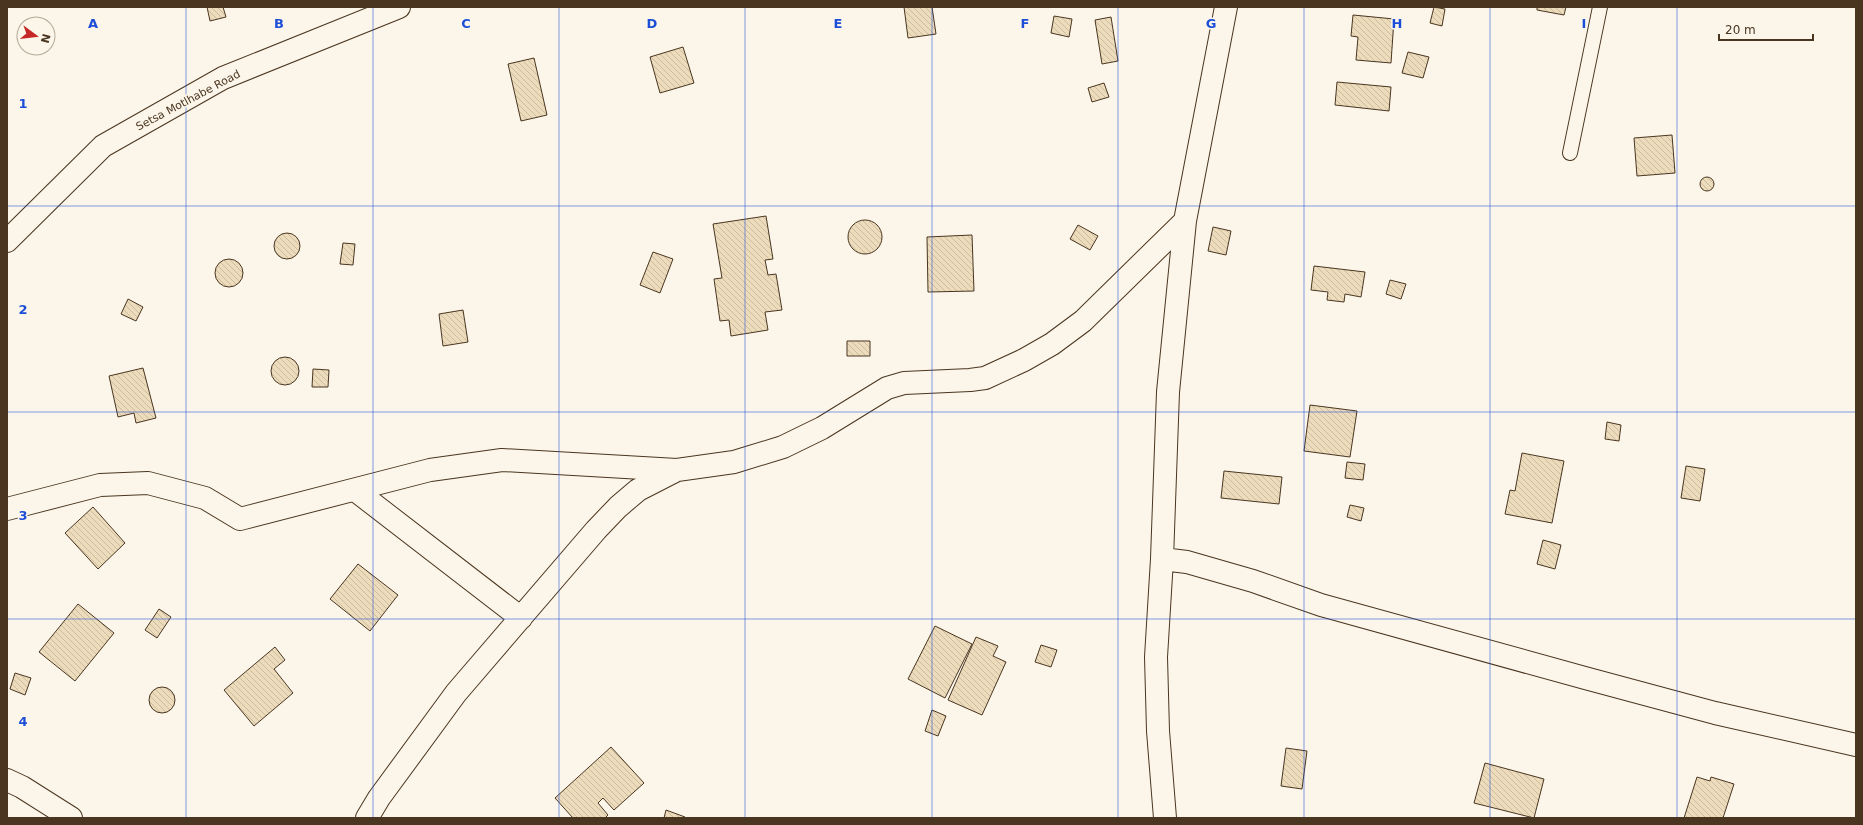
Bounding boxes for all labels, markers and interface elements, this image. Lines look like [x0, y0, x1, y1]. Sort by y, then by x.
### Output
north arrow [16, 16, 56, 56]
text: A [88, 16, 98, 31]
text: B [274, 16, 284, 31]
text: C [461, 16, 471, 31]
text: D [647, 16, 658, 31]
text: E [834, 16, 842, 31]
text: F [1021, 16, 1029, 31]
text: G [1206, 16, 1216, 31]
text: H [1392, 16, 1402, 31]
text: I [1582, 16, 1586, 31]
scale bar [1719, 16, 1813, 42]
text: 20 m [1725, 23, 1756, 37]
text: N [38, 32, 53, 45]
street label: Setsa Motlhabe Road [134, 67, 243, 133]
text: 1 [18, 96, 28, 111]
text: 2 [18, 302, 28, 317]
text: 3 [18, 508, 28, 523]
text: 4 [18, 714, 28, 729]

